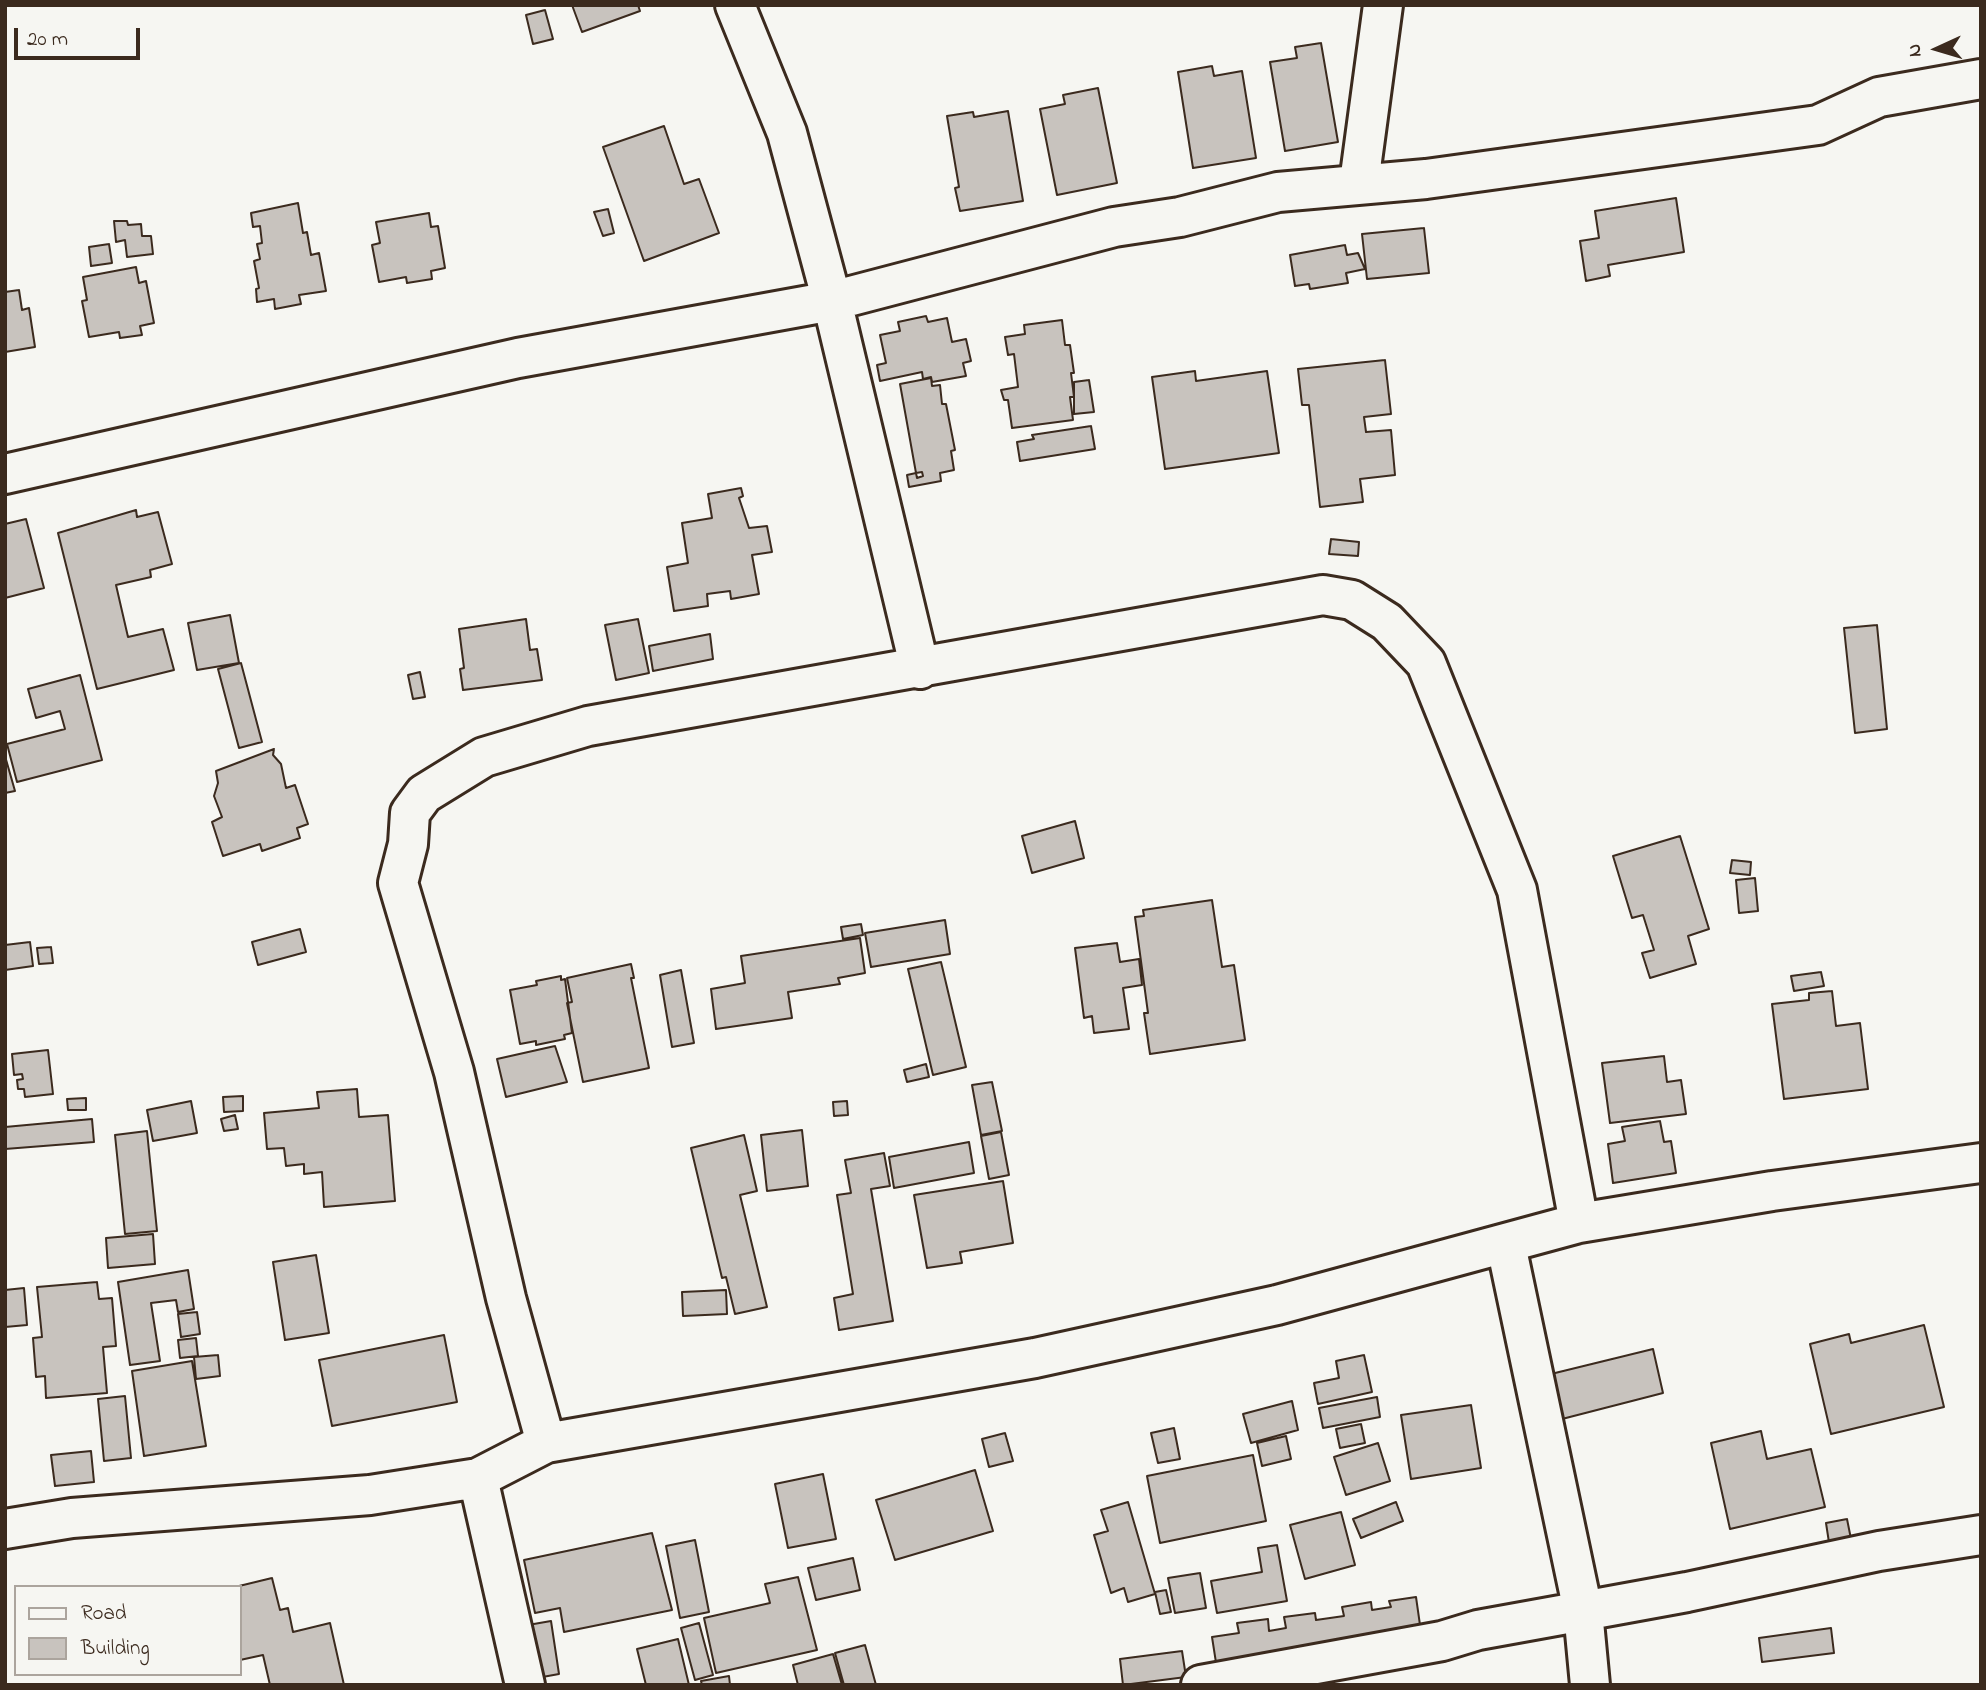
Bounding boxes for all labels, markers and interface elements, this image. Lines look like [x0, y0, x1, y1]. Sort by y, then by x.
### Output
scale bar [18, 14, 144, 58]
north arrow [1902, 14, 1972, 84]
text: 20 m [27, 25, 68, 55]
text: N [1902, 43, 1929, 58]
legend [14, 1585, 242, 1676]
text: Road [81, 1599, 127, 1629]
text: Building [81, 1634, 150, 1664]

